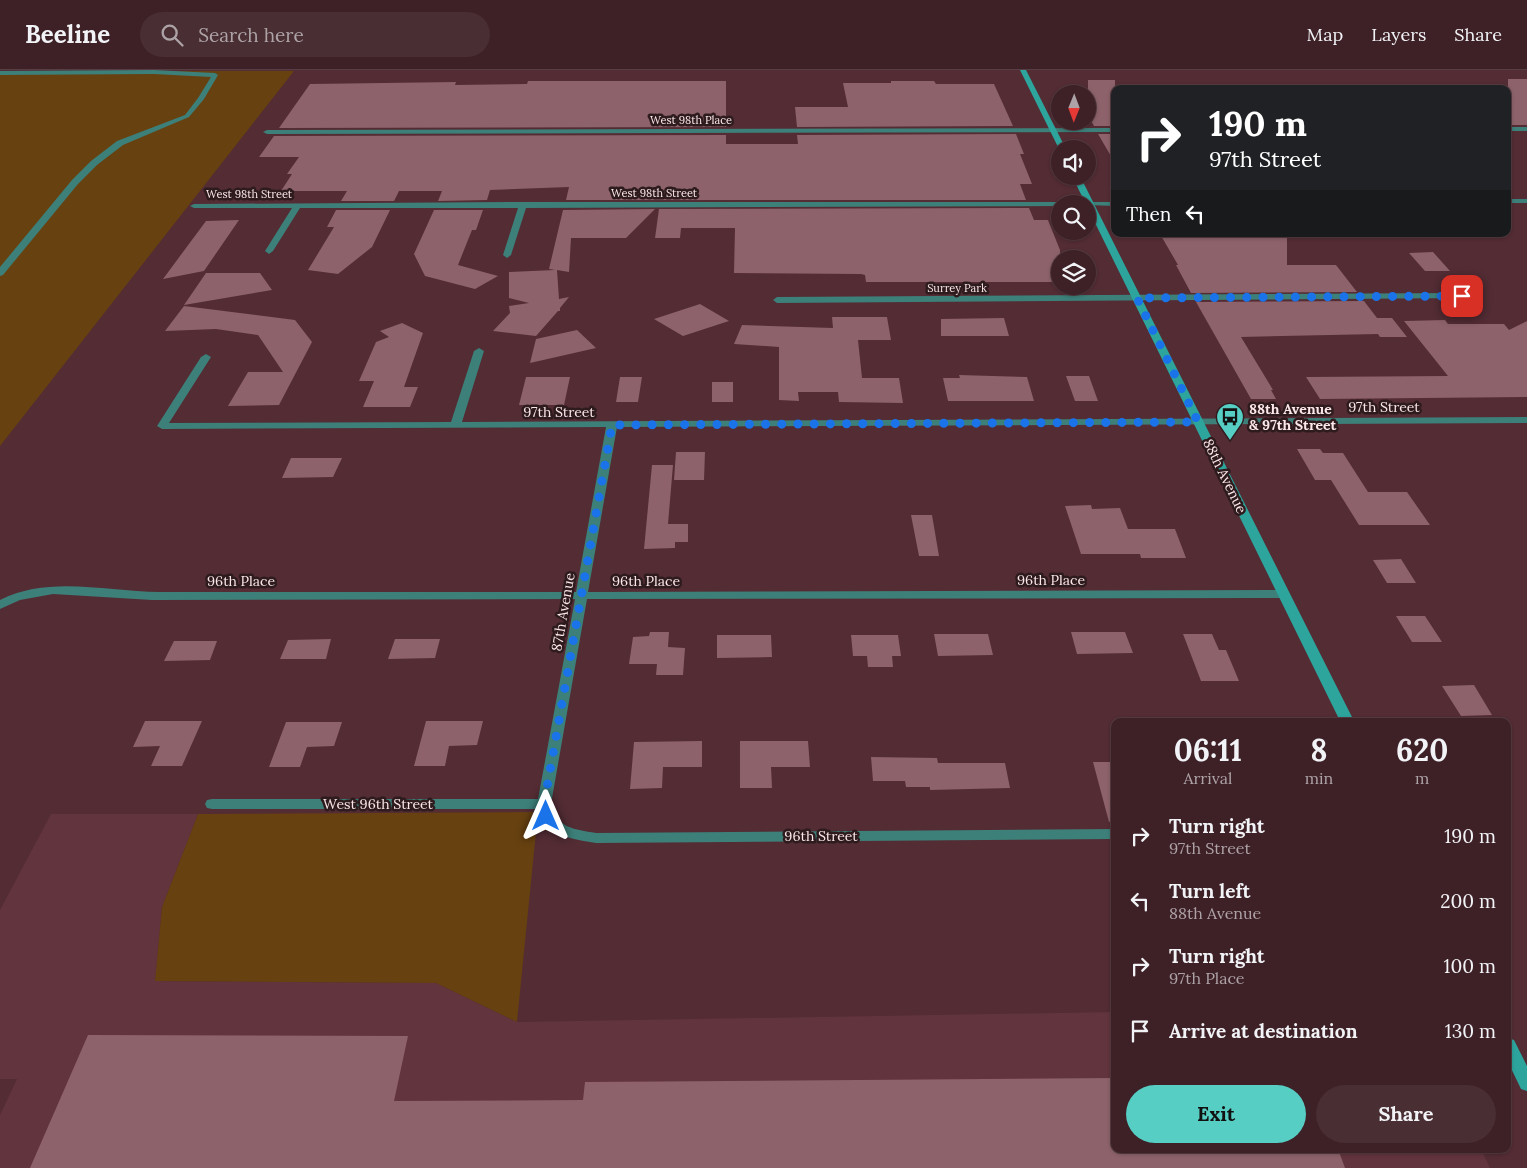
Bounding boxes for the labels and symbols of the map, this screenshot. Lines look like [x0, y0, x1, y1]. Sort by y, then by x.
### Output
north arrow [1051, 85, 1096, 130]
street label: West 98th Place [650, 113, 732, 127]
street label: West 98th Street [611, 186, 698, 200]
street label: West 98th Street [206, 187, 293, 201]
pin [1441, 275, 1483, 317]
street label: Surrey Park [927, 281, 987, 295]
street label: 97th Street [1348, 398, 1420, 416]
place label: 88th Avenue & 97th Street [1249, 400, 1337, 434]
bus stop icon: 88th Avenue & 97th Street [1215, 402, 1245, 441]
street label: 97th Street [523, 403, 595, 421]
street label: 88th Avenue [1199, 436, 1251, 517]
street label: 87th Avenue [547, 571, 579, 653]
street label: 96th Place [1017, 571, 1085, 589]
street label: 96th Place [207, 572, 275, 590]
street label: 96th Place [612, 572, 680, 590]
position arrow [519, 789, 571, 841]
street label: West 96th Street [323, 795, 434, 813]
street label: 96th Street [784, 827, 858, 845]

